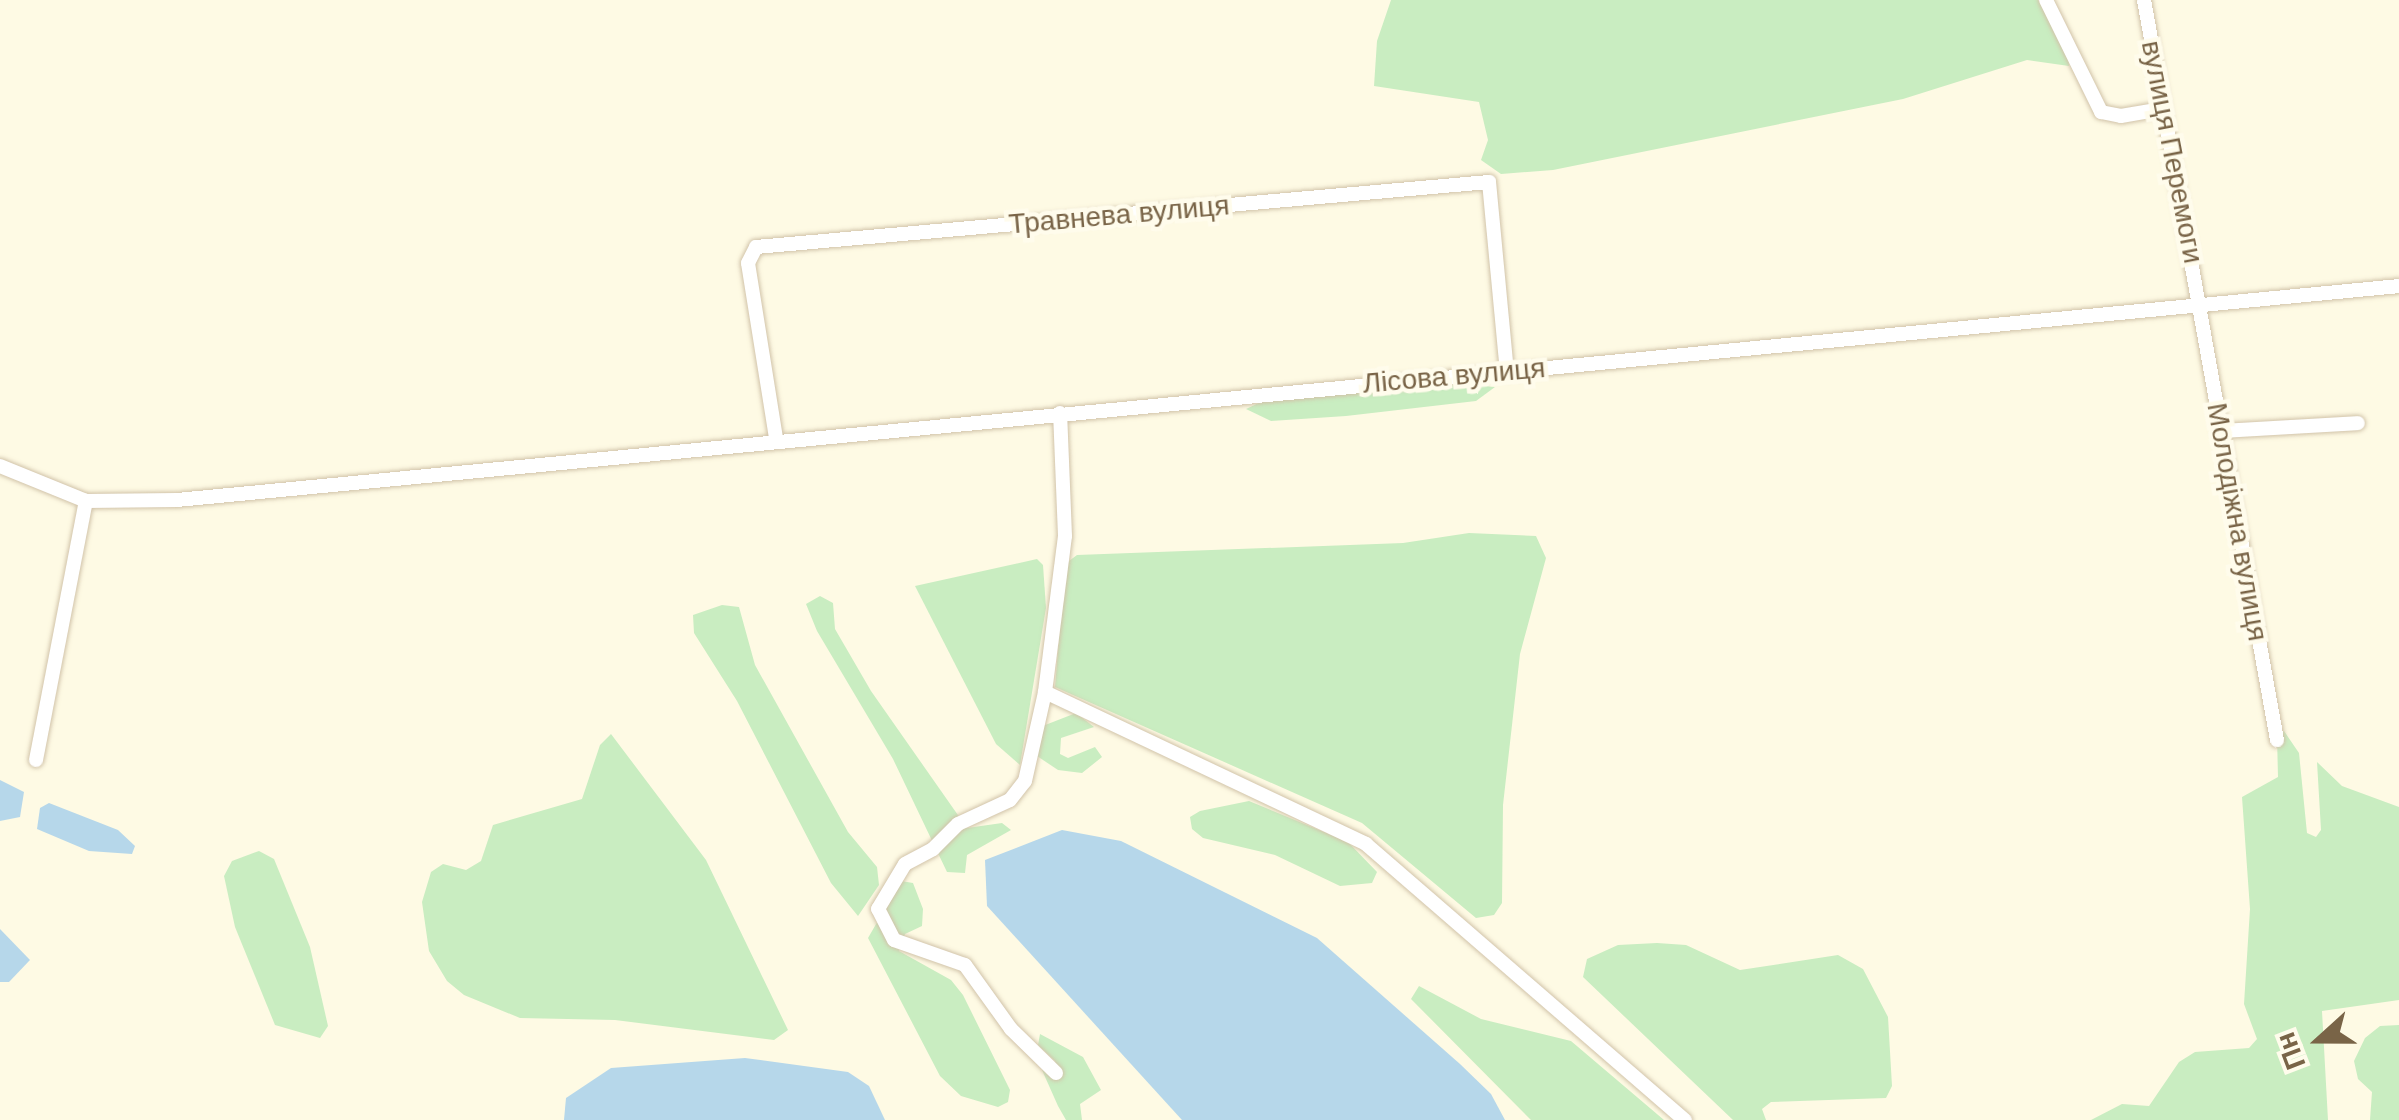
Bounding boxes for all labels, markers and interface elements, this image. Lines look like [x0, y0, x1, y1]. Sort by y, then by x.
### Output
street label: вулиця Перемоги [2134, 38, 2210, 266]
street label: Травнева вулиця [1007, 189, 1231, 241]
street label: Лісова вулиця [1361, 351, 1547, 401]
street label: Молодіжна вулиця [2200, 400, 2274, 644]
north arrow [2269, 990, 2369, 1090]
text: Пн [2269, 1028, 2312, 1074]

